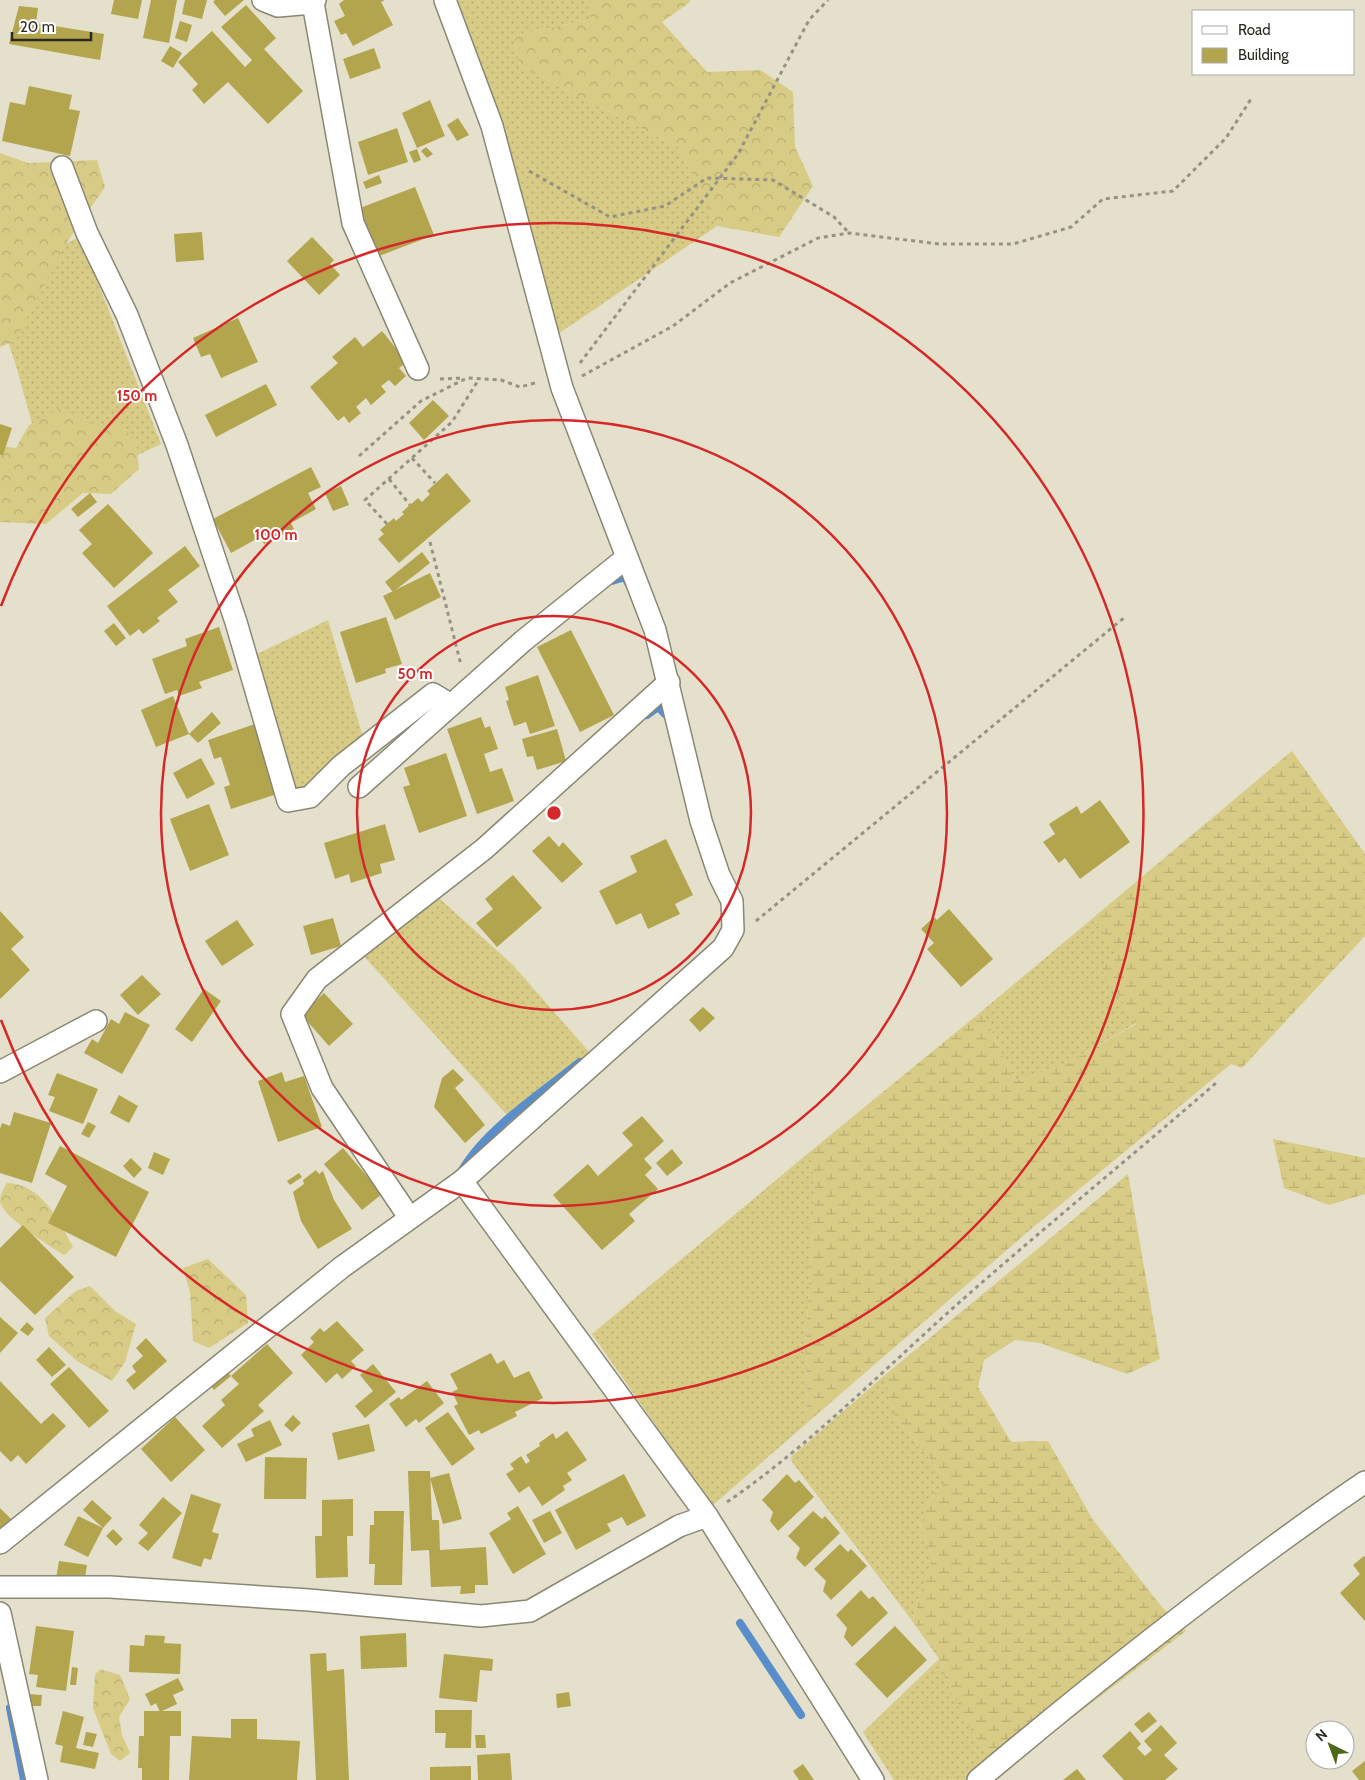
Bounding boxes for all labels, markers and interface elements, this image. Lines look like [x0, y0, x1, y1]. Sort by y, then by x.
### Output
scale bar [12, 10, 91, 42]
legend [1192, 10, 1355, 75]
text: 20 m [20, 18, 55, 36]
text: Road [1238, 21, 1271, 39]
text: Building [1238, 46, 1289, 64]
text: 150 m [117, 387, 157, 405]
text: 100 m [254, 526, 298, 544]
text: 50 m [397, 665, 433, 683]
centre of rings [545, 804, 563, 822]
north arrow [1305, 1720, 1355, 1770]
text: N [1312, 1725, 1331, 1745]

